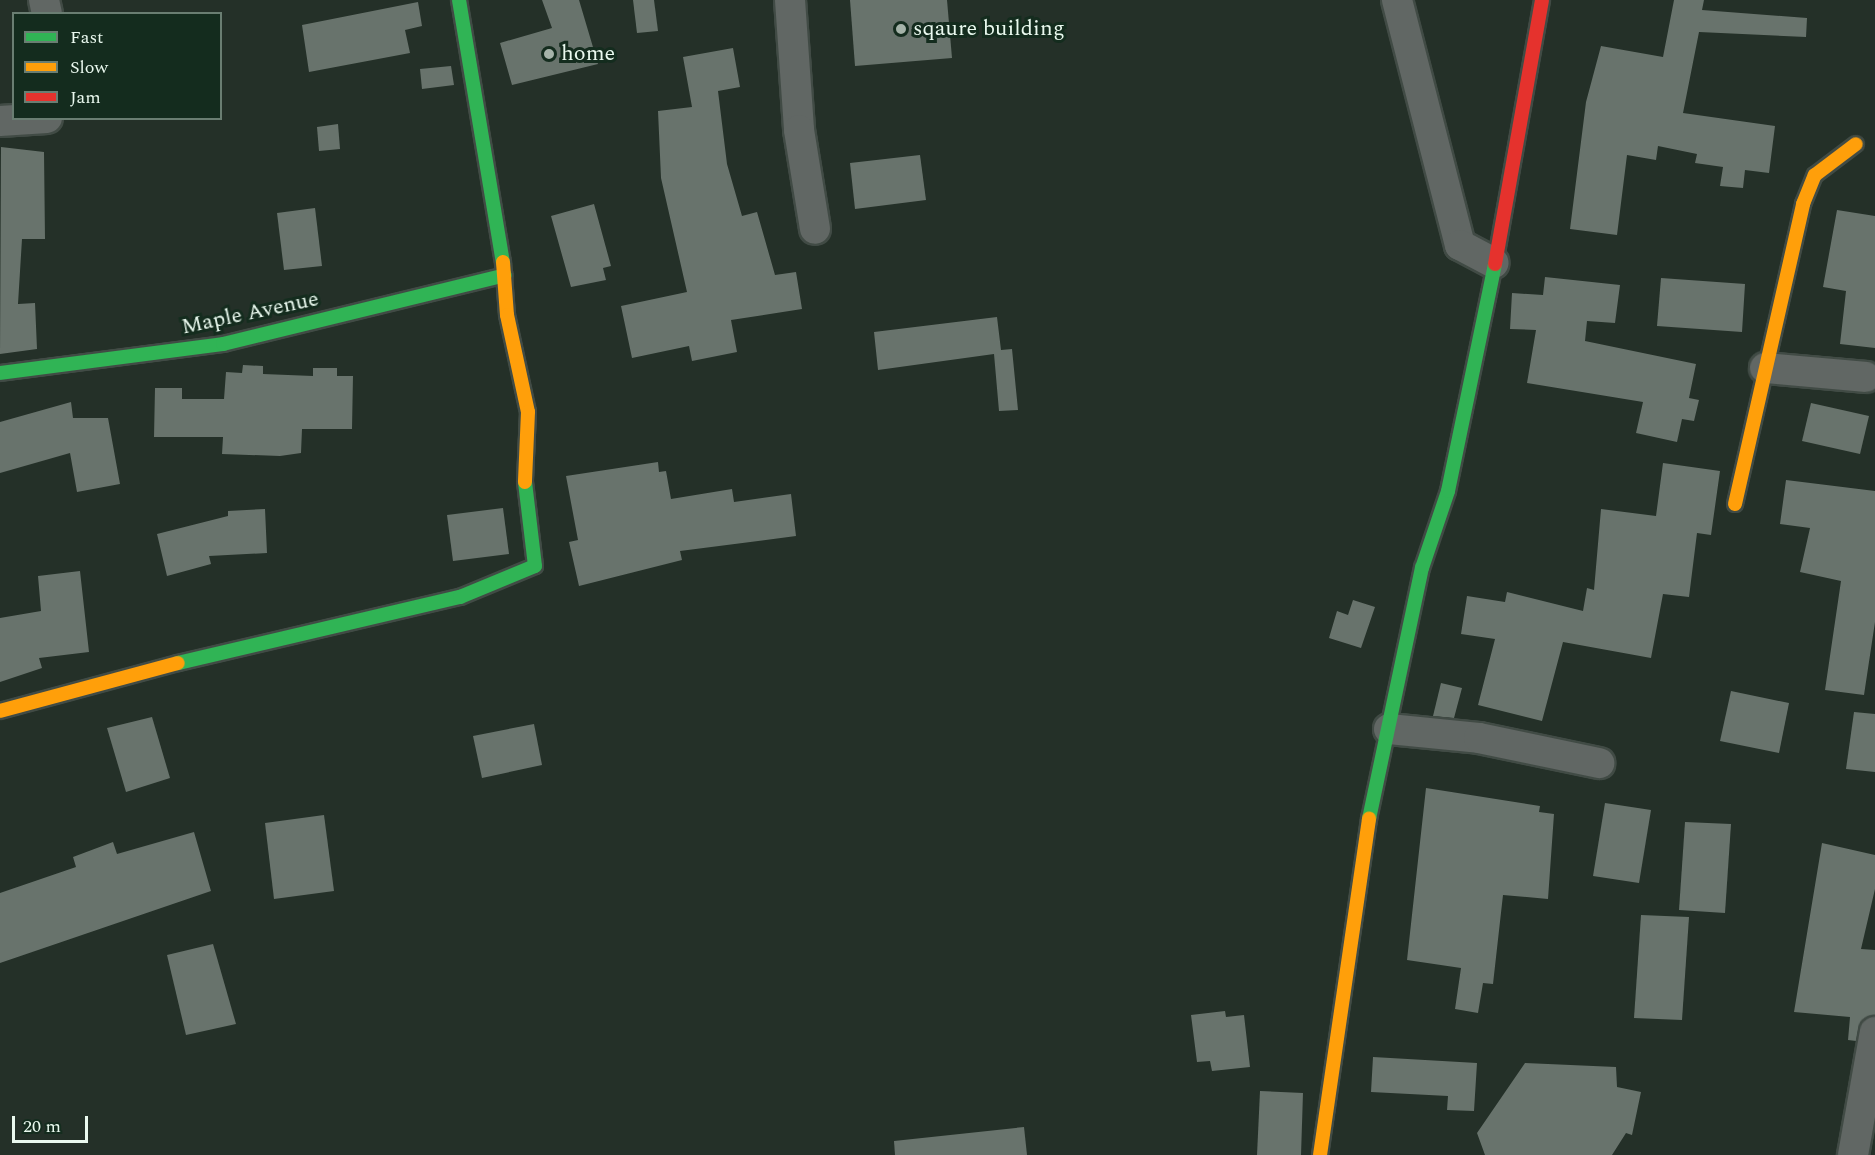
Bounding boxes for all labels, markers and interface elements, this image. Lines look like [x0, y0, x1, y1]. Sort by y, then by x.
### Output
legend [12, 12, 222, 120]
place label: sqaure building [913, 16, 1065, 42]
marker: sqaure building [894, 22, 908, 36]
text: Fast [70, 24, 103, 51]
place label: home [561, 41, 615, 67]
marker: home [542, 47, 556, 61]
text: Slow [70, 54, 108, 81]
text: Jam [70, 84, 101, 111]
street label: Maple Avenue [179, 286, 321, 340]
scale bar [15, 1104, 92, 1142]
text: 20 m [23, 1113, 61, 1140]

